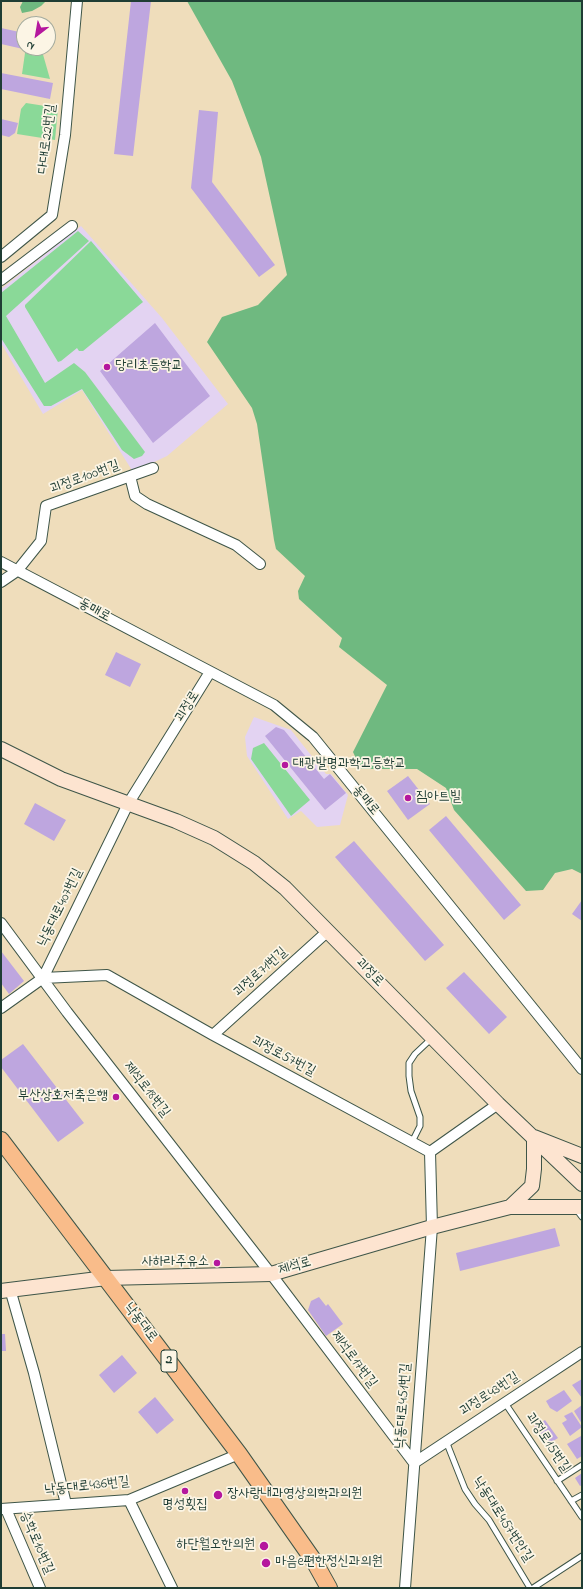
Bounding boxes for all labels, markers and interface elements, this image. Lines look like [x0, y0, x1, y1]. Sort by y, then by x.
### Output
north arrow [16, 16, 56, 56]
text: N [23, 37, 38, 54]
street label: 다대로22번길 [35, 103, 61, 175]
place label: 당리초등학교 [115, 359, 183, 375]
marker: 당리초등학교 [102, 362, 112, 372]
street label: 괴정로100번길 [48, 458, 122, 498]
street label: 동매로 [75, 596, 113, 626]
street label: 괴정로 [172, 688, 204, 726]
place label: 대광발명과학고등학교 [293, 757, 406, 773]
marker: 대광발명과학고등학교 [280, 760, 290, 770]
street label: 동매로 [348, 783, 382, 819]
place label: 짐아트빌 [416, 790, 461, 806]
marker: 짐아트빌 [403, 793, 413, 803]
street label: 낙동대로407번길 [35, 866, 87, 950]
street label: 괴정로71번길 [231, 944, 291, 1002]
street label: 괴정로 [351, 955, 387, 991]
street label: 괴정로57번길 [248, 1033, 318, 1081]
street label: 제석로18번길 [119, 1059, 173, 1121]
place label: 부산상호저축은행 [18, 1089, 108, 1105]
marker: 부산상호저축은행 [111, 1092, 121, 1102]
street label: 제석로 [276, 1254, 314, 1280]
place label: 사하라주유소 [141, 1255, 209, 1271]
marker: 사하라주유소 [212, 1258, 222, 1268]
street label: 낙동대로 [120, 1300, 160, 1346]
street label: 제석로17번길 [326, 1328, 380, 1392]
road number: 2 [161, 1350, 177, 1372]
street label: 낙동대로451번길 [393, 1363, 415, 1449]
street label: 괴정로43번길 [457, 1369, 523, 1421]
street label: 괴정로15번길 [521, 1410, 573, 1476]
street label: 낙동대로436번길 [44, 1474, 130, 1500]
street label: 낙동대로457번안길 [468, 1474, 536, 1566]
marker: 명성횟집 [180, 1486, 190, 1496]
place label: 장사랑내과영상의학과의원 [227, 1487, 362, 1503]
marker: 장사랑내과영상의학과의원 [212, 1489, 224, 1501]
place label: 명성횟집 [162, 1498, 208, 1514]
street label: 승학로10번길 [15, 1509, 57, 1577]
place label: 하단월오한의원 [176, 1538, 255, 1554]
marker: 하단월오한의원 [258, 1540, 270, 1552]
place label: 마음e편한정신과의원 [275, 1555, 383, 1571]
marker: 마음e편한정신과의원 [260, 1557, 272, 1569]

